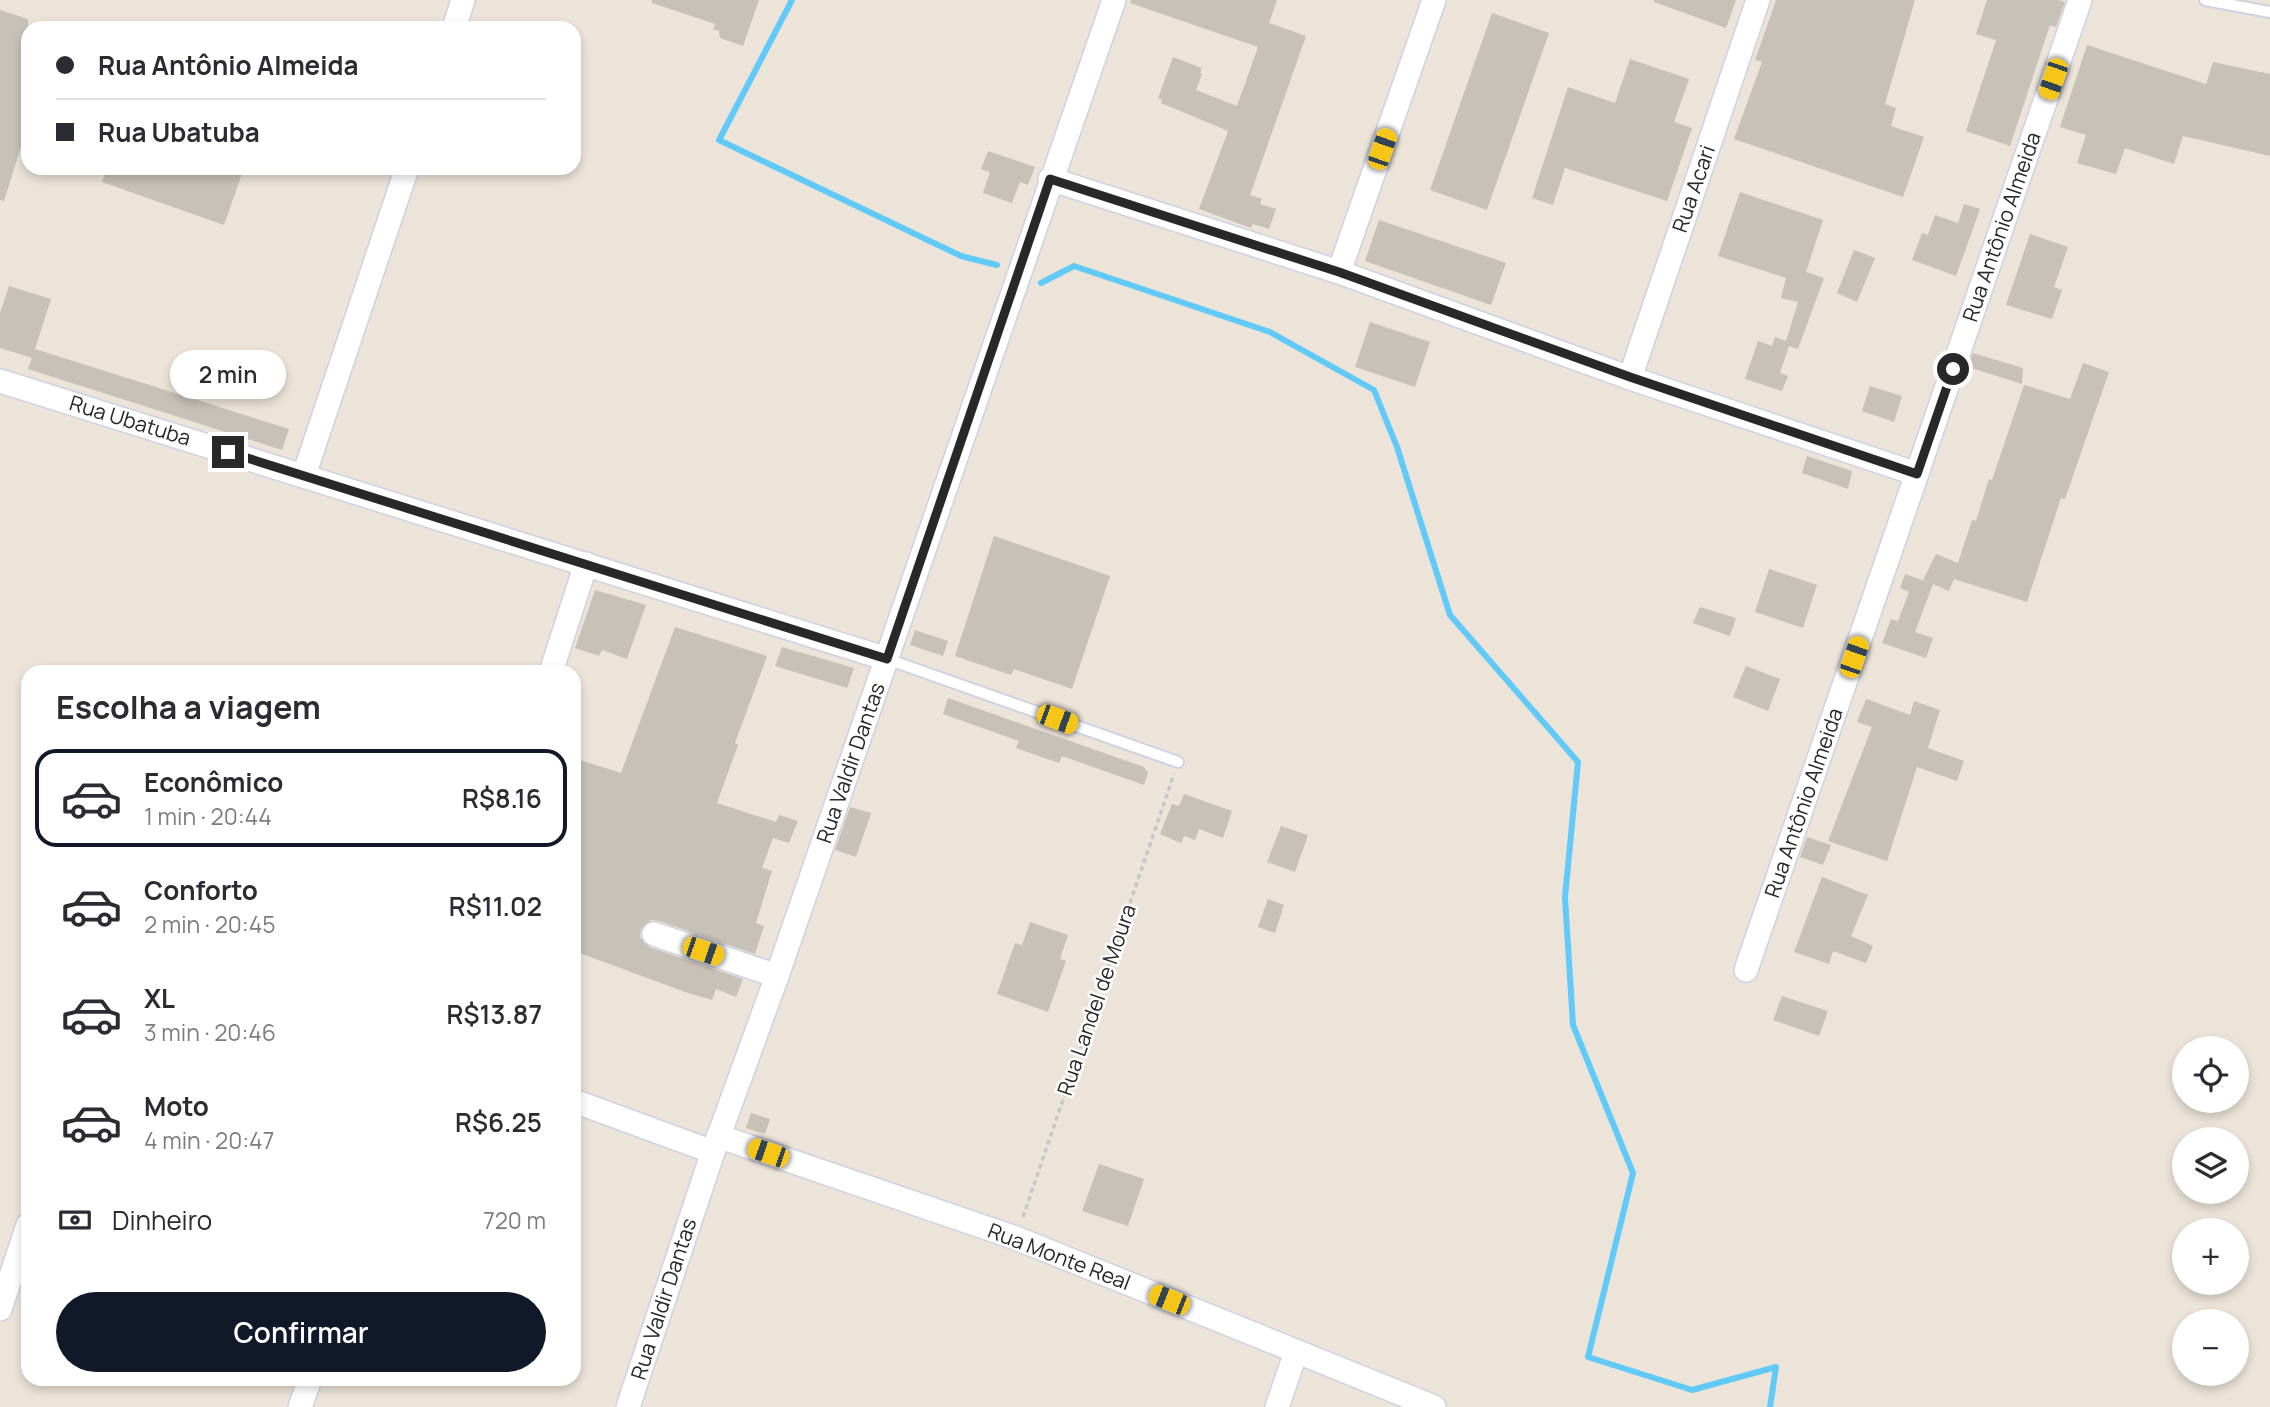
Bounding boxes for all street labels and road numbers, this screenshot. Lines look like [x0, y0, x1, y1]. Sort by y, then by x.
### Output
street label: Rua Antônio Almeida [1955, 128, 2047, 325]
street label: Rua Acari [1665, 141, 1721, 236]
street label: Rua Ubatuba [66, 388, 194, 452]
street label: Rua Valdir Dantas [809, 679, 891, 847]
street label: Rua Antônio Almeida [1757, 704, 1849, 901]
street label: Rua Landel de Moura [1050, 900, 1142, 1099]
street label: Rua Valdir Dantas [624, 1214, 702, 1383]
street label: Rua Monte Real [984, 1216, 1135, 1296]

